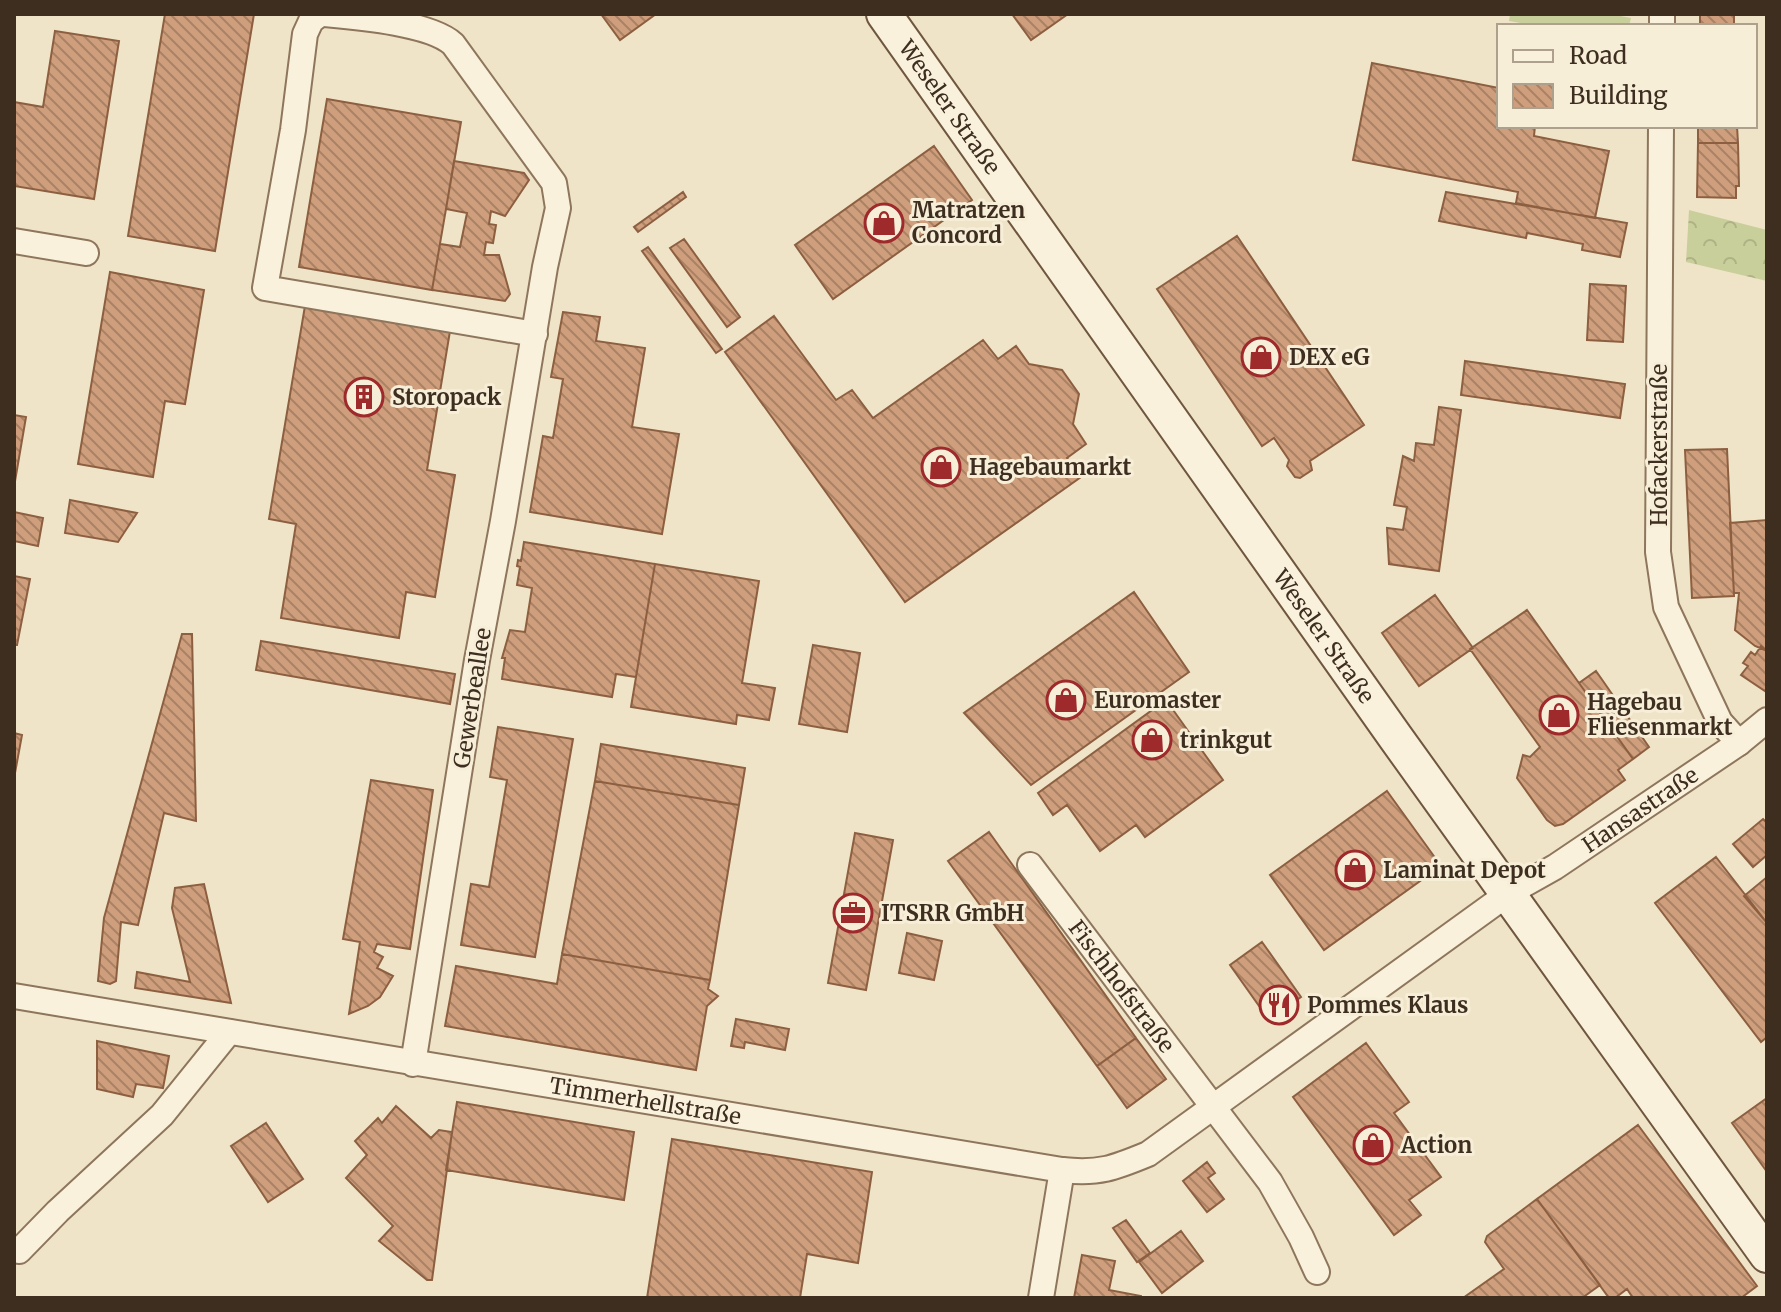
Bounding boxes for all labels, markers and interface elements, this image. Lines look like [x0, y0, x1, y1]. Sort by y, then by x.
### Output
legend [1497, 24, 1757, 128]
street label: Weseler Straße [892, 34, 1007, 179]
text: Road [1569, 40, 1627, 71]
text: Building [1569, 80, 1668, 111]
place label: Matratzen Concord [912, 196, 1025, 249]
shop icon: Matratzen Concord [863, 202, 905, 244]
shop icon: DEX eG [1240, 336, 1282, 378]
place label: DEX eG [1289, 343, 1370, 371]
street label: Hofackerstraße [1645, 364, 1673, 526]
building icon: Storopack [343, 376, 385, 418]
place label: Storopack [392, 383, 502, 411]
shop icon: Hagebaumarkt [920, 446, 962, 488]
place label: Hagebaumarkt [969, 453, 1131, 481]
street label: Weseler Straße [1266, 563, 1381, 709]
street label: Gewerbeallee [447, 626, 497, 770]
shop icon: Euromaster [1045, 679, 1087, 721]
place label: Euromaster [1094, 686, 1221, 714]
place label: Hagebau Fliesenmarkt [1587, 688, 1733, 741]
shop icon: Hagebau Fliesenmarkt [1538, 694, 1580, 736]
shop icon: trinkgut [1131, 719, 1173, 761]
place label: trinkgut [1180, 726, 1272, 754]
street label: Hansastraße [1577, 761, 1703, 859]
shop icon: Laminat Depot [1334, 849, 1376, 891]
place label: Laminat Depot [1383, 856, 1546, 884]
office icon: ITSRR GmbH [832, 892, 874, 934]
place label: ITSRR GmbH [881, 899, 1024, 927]
street label: Fischhofstraße [1063, 914, 1181, 1058]
restaurant icon: Pommes Klaus [1258, 984, 1300, 1026]
place label: Pommes Klaus [1307, 991, 1468, 1019]
street label: Timmerhellstraße [548, 1071, 743, 1130]
shop icon: Action [1352, 1124, 1394, 1166]
place label: Action [1400, 1131, 1472, 1159]

